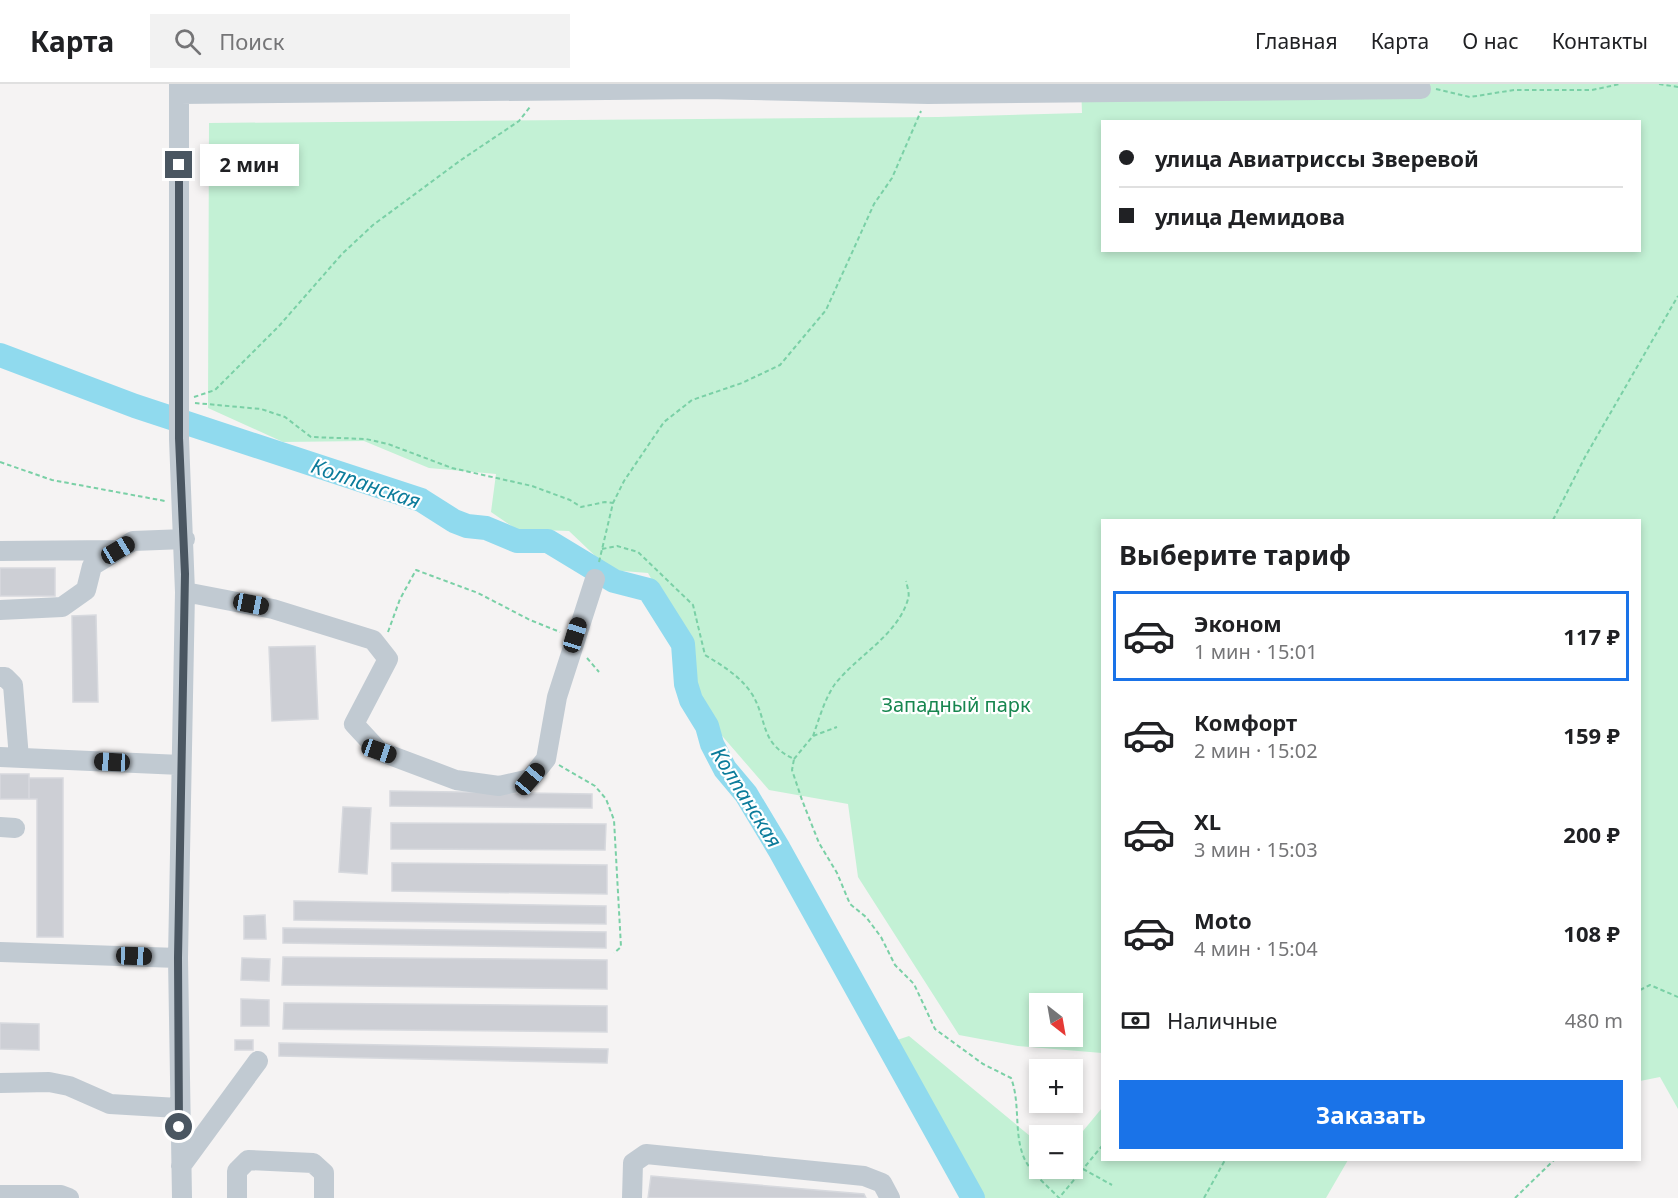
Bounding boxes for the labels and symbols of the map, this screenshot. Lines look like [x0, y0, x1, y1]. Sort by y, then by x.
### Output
callout: 2 мин [200, 144, 299, 186]
route end [165, 151, 192, 178]
water label: Колпанская [308, 451, 424, 515]
car [98, 533, 138, 567]
car [232, 592, 270, 616]
car [561, 615, 589, 655]
park label: Западный парк [881, 691, 1031, 718]
car [359, 737, 399, 765]
water label: Колпанская [705, 741, 789, 853]
car [94, 752, 130, 772]
car [512, 759, 548, 799]
car [116, 946, 152, 966]
north arrow [1029, 993, 1083, 1047]
route start [165, 1113, 192, 1140]

